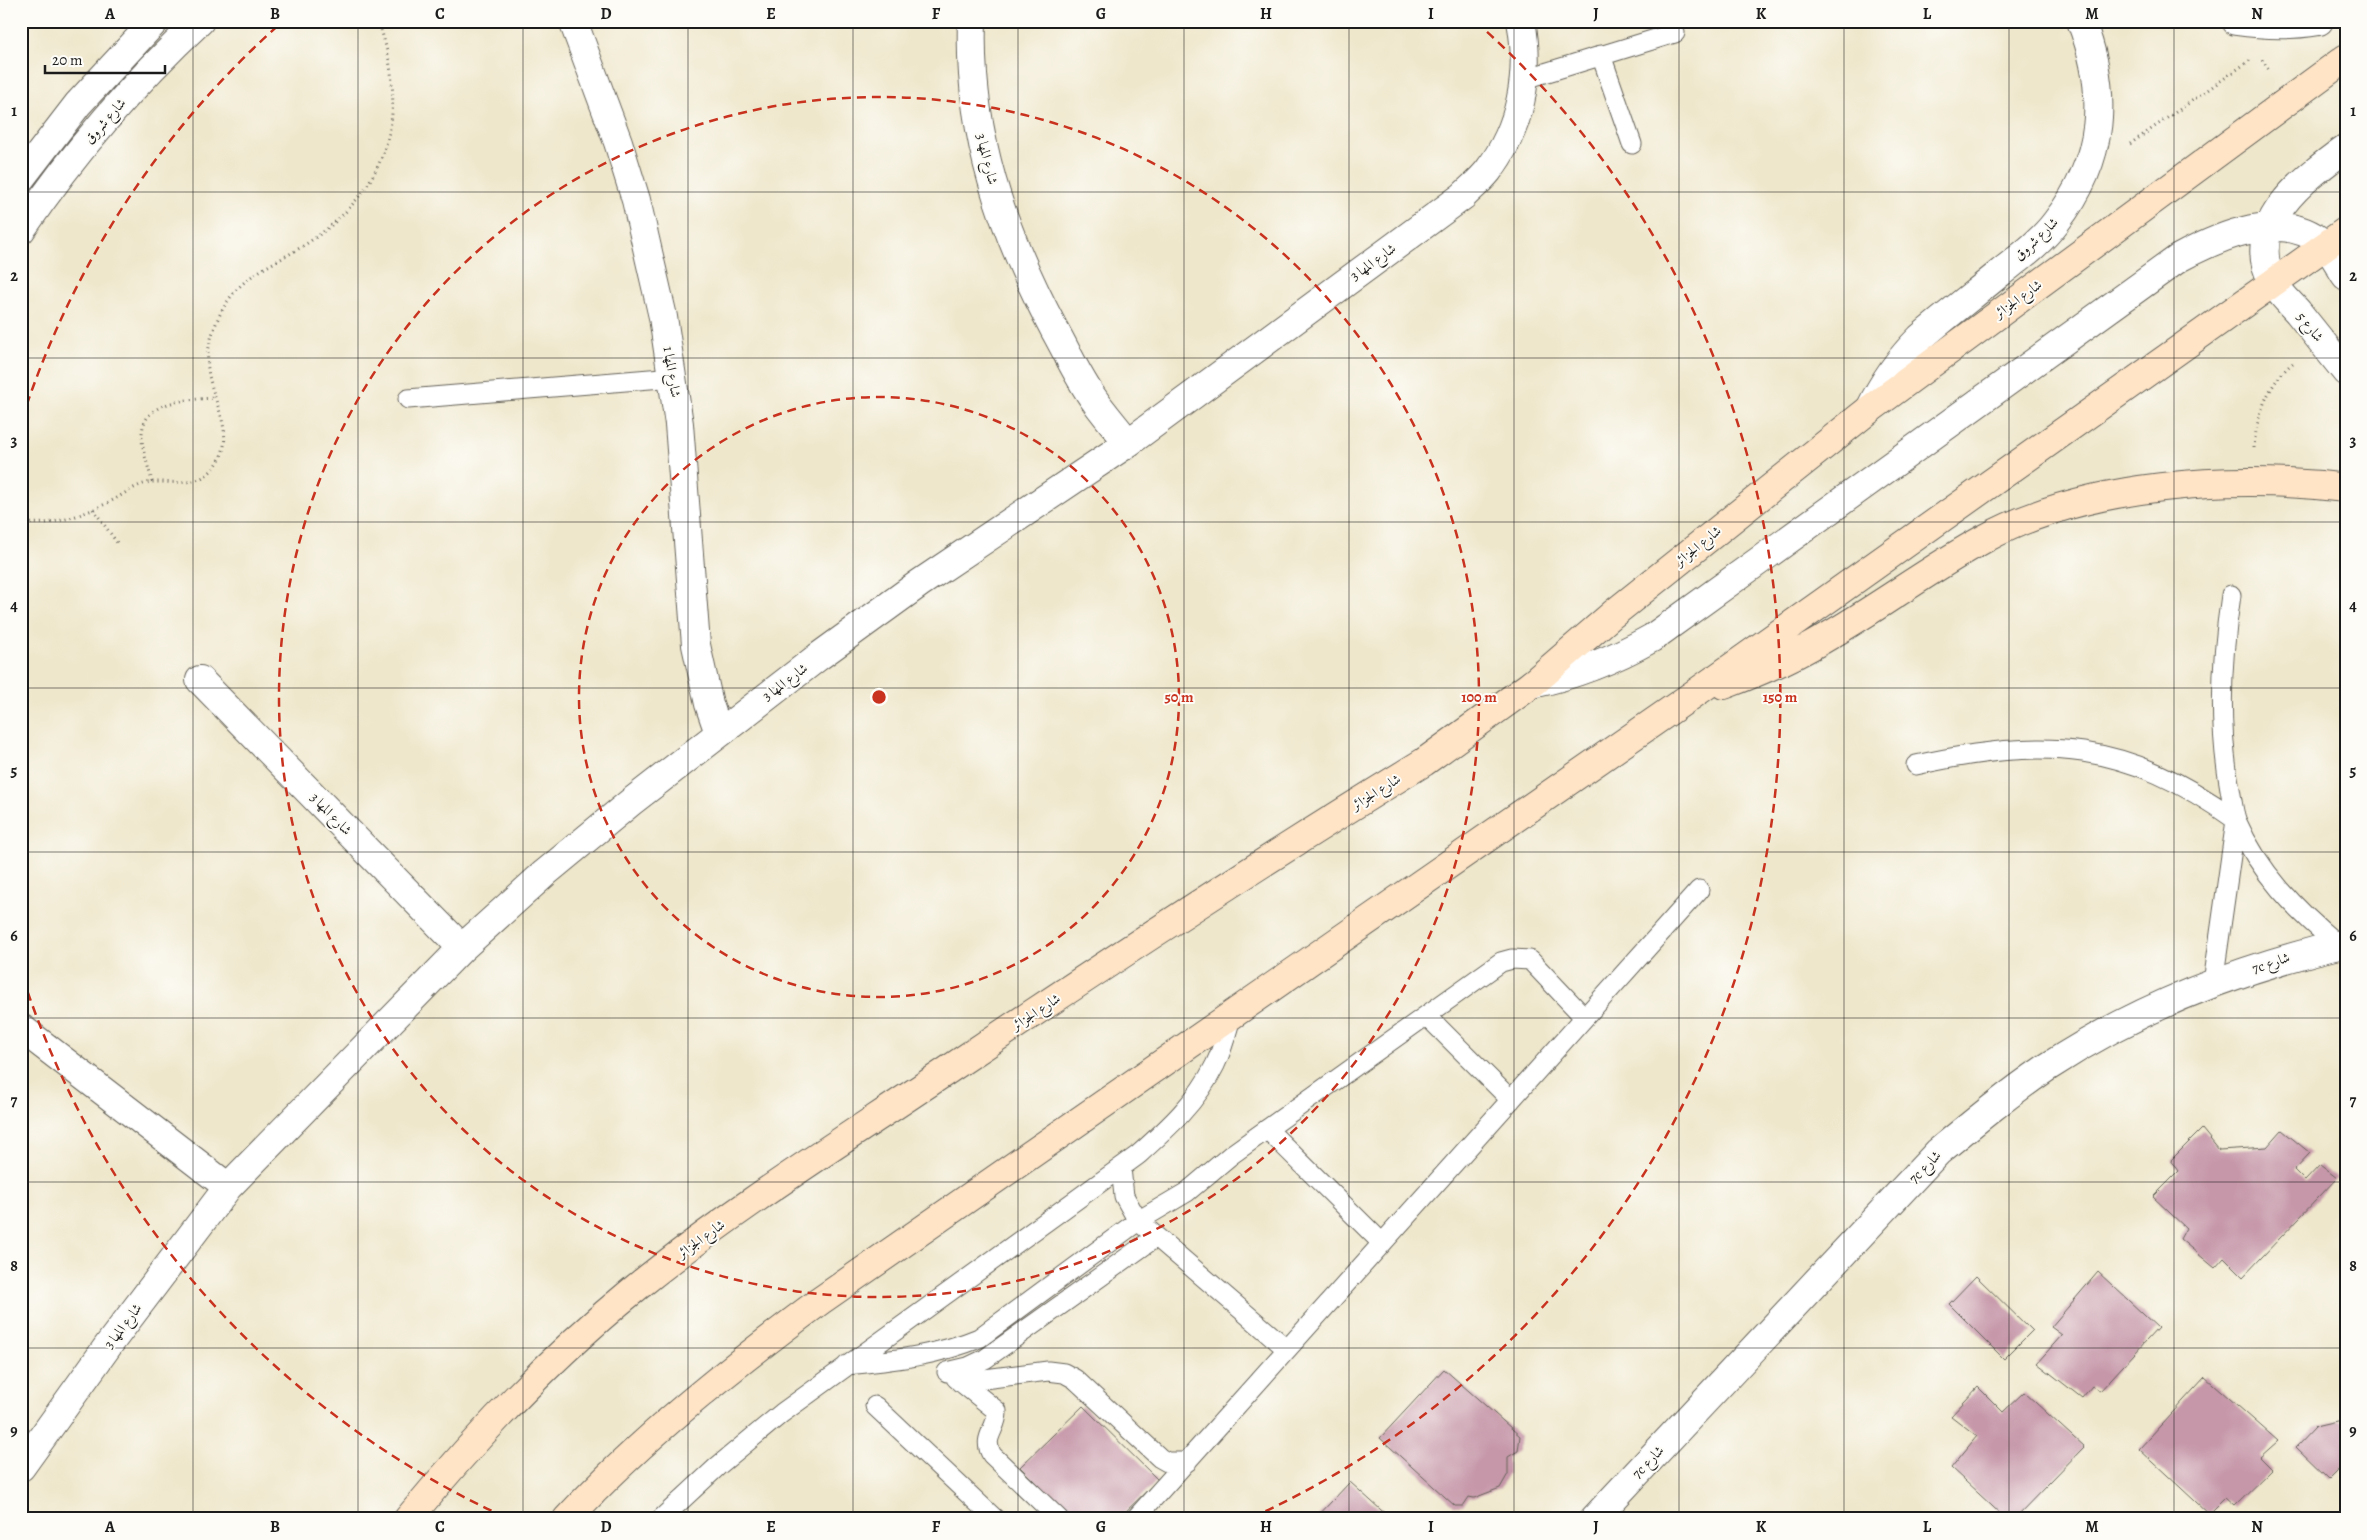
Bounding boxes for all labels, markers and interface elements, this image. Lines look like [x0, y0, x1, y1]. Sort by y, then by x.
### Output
text: A [104, 3, 116, 25]
text: B [270, 3, 280, 25]
text: C [435, 3, 445, 25]
text: D [600, 3, 612, 25]
text: E [766, 3, 776, 25]
text: F [932, 3, 941, 25]
text: G [1096, 3, 1106, 25]
text: H [1260, 3, 1272, 25]
text: I [1428, 3, 1434, 25]
text: J [1593, 3, 1599, 25]
text: K [1756, 3, 1767, 25]
text: L [1923, 3, 1932, 25]
text: M [2085, 3, 2099, 25]
text: N [2251, 3, 2263, 25]
scale bar [45, 42, 165, 74]
text: 20 m [52, 50, 83, 70]
street label: شارع شروق [80, 94, 132, 149]
text: 1 [11, 100, 17, 122]
text: 1 [2350, 100, 2356, 122]
street label: شارع المها 3 [970, 131, 1003, 187]
street label: شارع شروق [2010, 213, 2064, 266]
street label: شارع المها 3 [1346, 239, 1401, 287]
text: 2 [10, 265, 18, 287]
text: 2 [2349, 265, 2357, 287]
street label: شارع الجزائر [1989, 275, 2047, 326]
street label: شارع 5 [2291, 308, 2328, 347]
street label: شارع المها 1 [657, 345, 685, 399]
text: 3 [11, 430, 18, 452]
text: 3 [2350, 430, 2357, 452]
street label: شارع الجزائر [1669, 521, 1727, 574]
text: 4 [10, 595, 18, 617]
text: 4 [2349, 595, 2357, 617]
street label: شارع المها 3 [758, 659, 813, 707]
text: 50 m [1164, 687, 1194, 707]
text: 100 m [1461, 687, 1497, 707]
text: 150 m [1763, 687, 1798, 707]
centre of rings [870, 688, 888, 706]
text: 5 [11, 760, 18, 782]
text: 5 [2350, 760, 2357, 782]
street label: شارع الجزائر [1346, 769, 1405, 817]
street label: شارع المها 3 [305, 789, 356, 841]
text: 6 [10, 925, 18, 947]
text: 6 [2349, 925, 2357, 947]
street label: 7c شارع [2250, 948, 2293, 980]
street label: شارع الجزائر [1006, 989, 1065, 1038]
text: 7 [11, 1090, 18, 1112]
text: 7 [2350, 1090, 2357, 1112]
street label: 7c شارع [1905, 1146, 1947, 1189]
street label: شارع الجزائر [672, 1215, 730, 1266]
text: 8 [10, 1255, 18, 1277]
text: 8 [2349, 1255, 2357, 1277]
street label: شارع المها 3 [100, 1299, 148, 1354]
text: 9 [10, 1420, 18, 1442]
text: 9 [2349, 1420, 2357, 1442]
street label: 7c شارع [1628, 1441, 1670, 1484]
text: A [104, 1516, 116, 1538]
text: B [270, 1516, 280, 1538]
text: C [435, 1516, 445, 1538]
text: D [600, 1516, 612, 1538]
text: E [766, 1516, 776, 1538]
text: F [932, 1516, 941, 1538]
text: G [1096, 1516, 1106, 1538]
text: H [1260, 1516, 1272, 1538]
text: I [1428, 1516, 1434, 1538]
text: J [1593, 1516, 1599, 1538]
text: K [1756, 1516, 1767, 1538]
text: L [1923, 1516, 1932, 1538]
text: M [2085, 1516, 2099, 1538]
text: N [2251, 1516, 2263, 1538]

